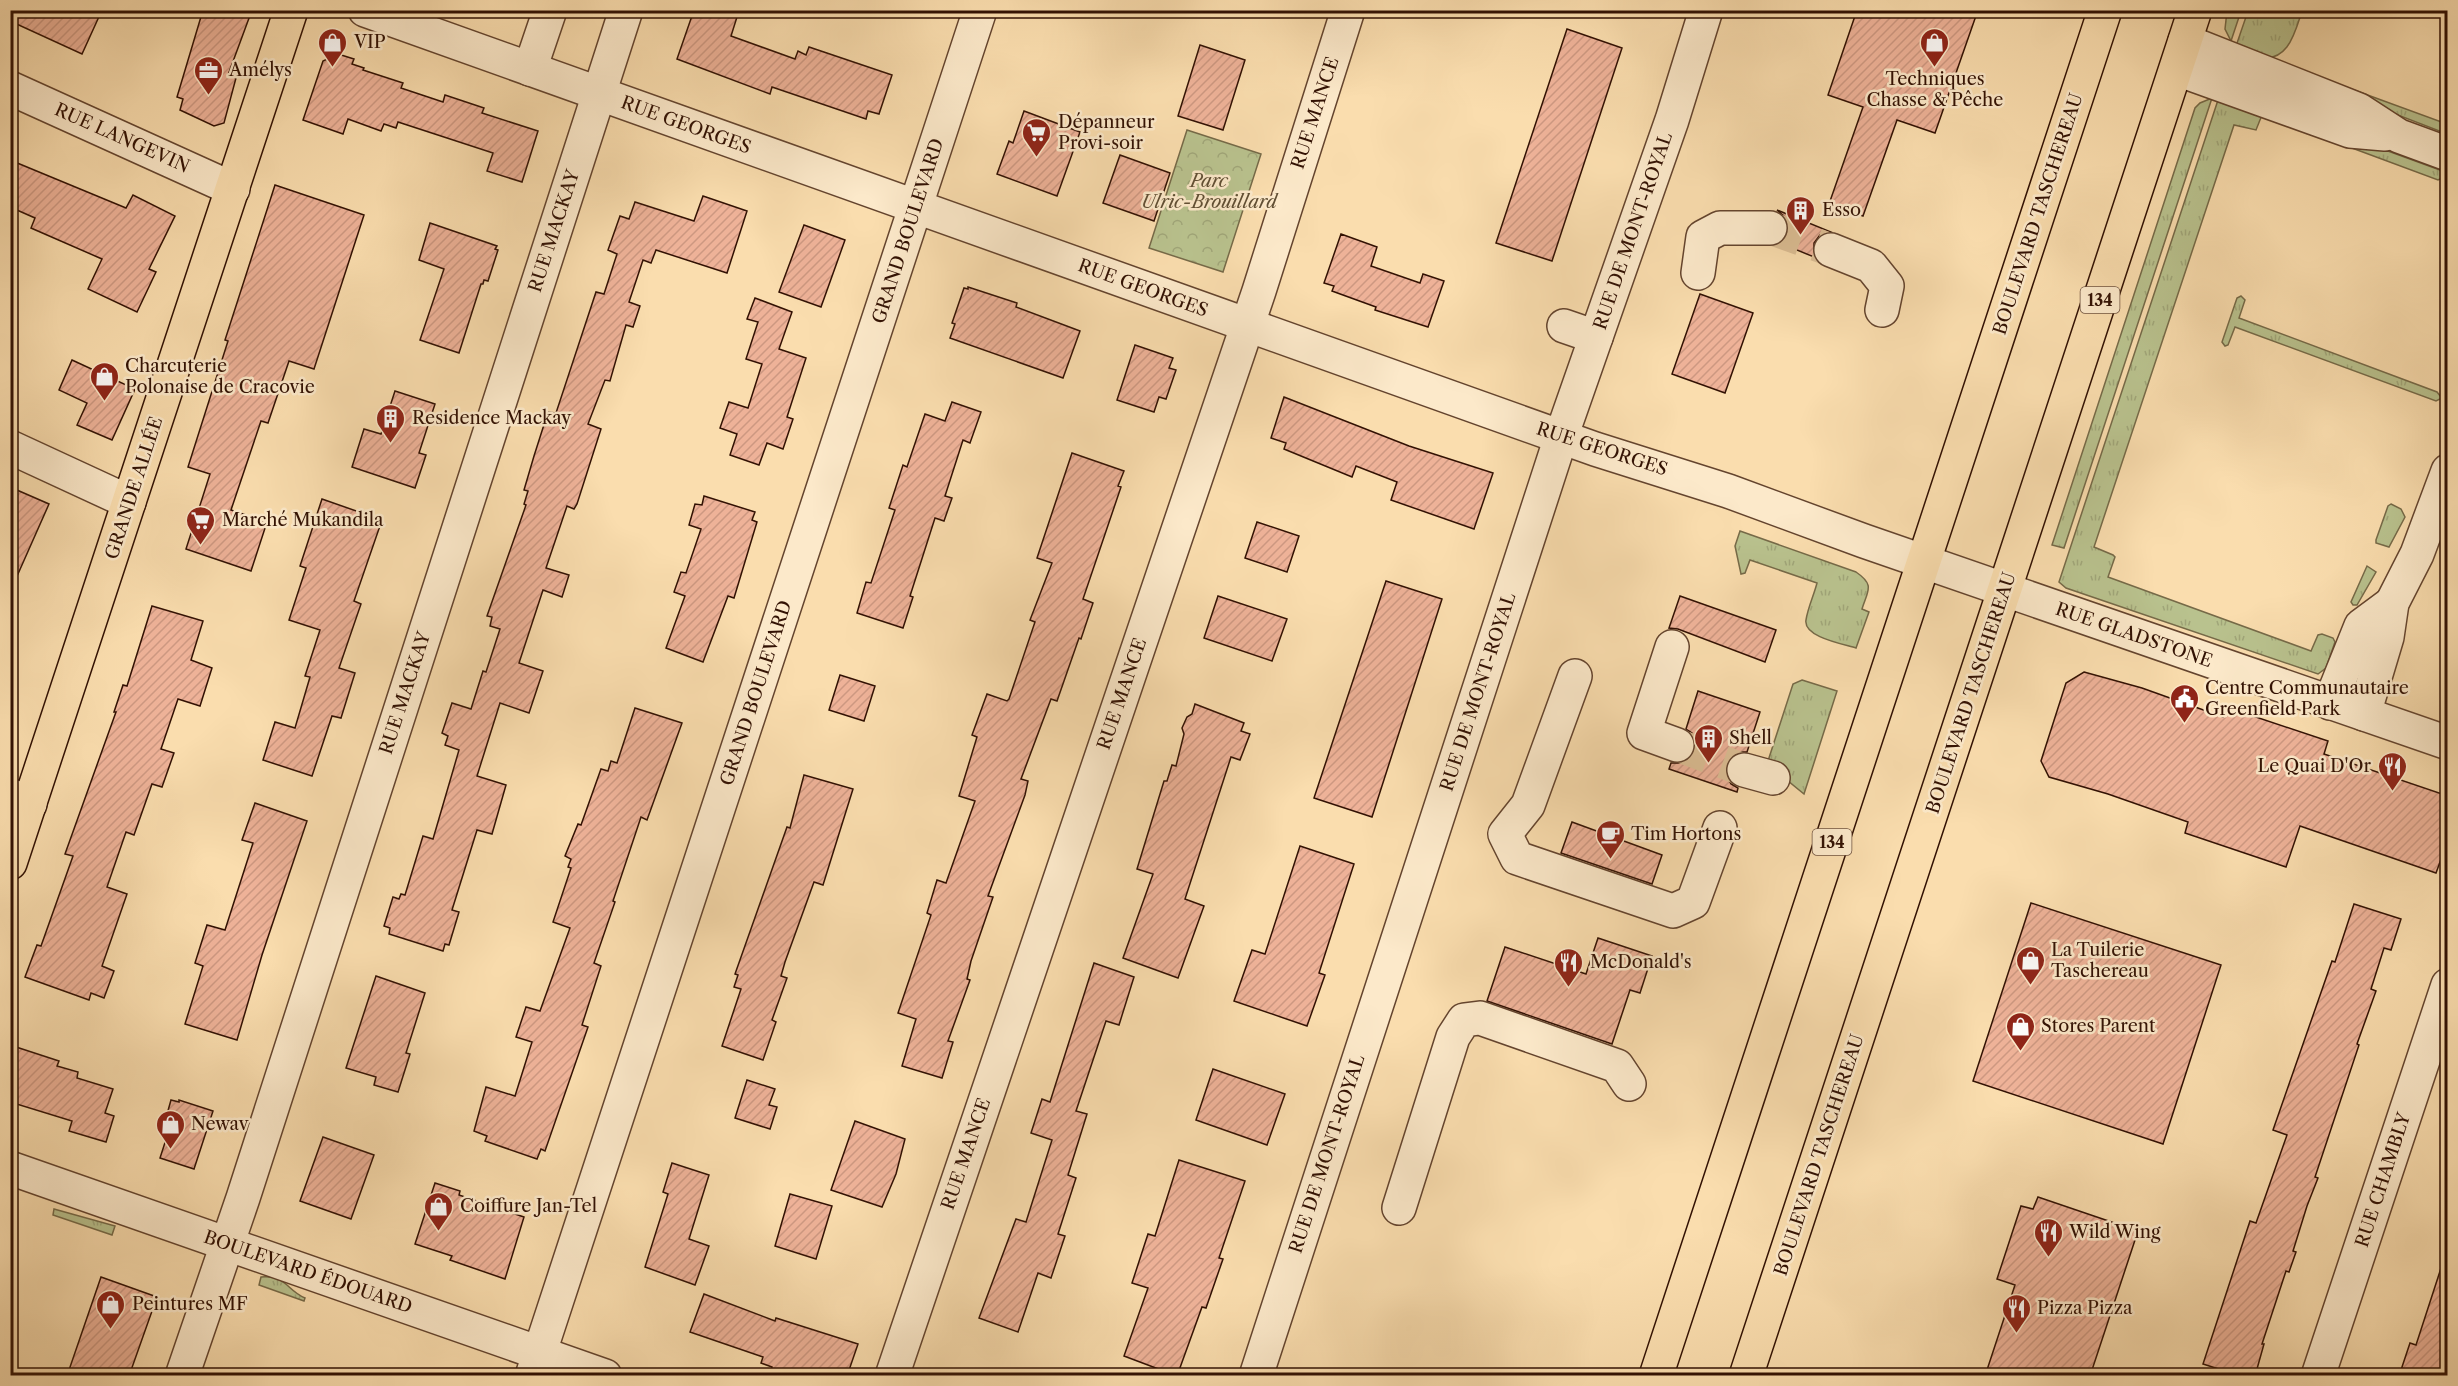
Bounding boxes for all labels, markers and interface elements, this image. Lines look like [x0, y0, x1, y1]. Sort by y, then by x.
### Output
shop icon: VIP [317, 26, 349, 68]
shop icon: Techniques Chasse & Pêche [1919, 26, 1951, 68]
place label: VIP [353, 31, 386, 53]
office icon: Amélys [192, 54, 224, 96]
street label: RUE MANCE [1287, 54, 1343, 172]
place label: Amélys [228, 59, 292, 81]
place label: Techniques Chasse & Pêche [1867, 68, 2003, 111]
street label: BOULEVARD TASCHEREAU [1989, 90, 2088, 337]
street label: RUE GEORGES [618, 91, 754, 159]
street label: RUE LANGEVIN [51, 98, 193, 178]
place label: Dépanneur Provi-soir [1058, 111, 1155, 154]
supermarket icon: Dépanneur Provi-soir [1021, 116, 1053, 158]
street label: RUE DE MONT-ROYAL [1589, 129, 1677, 333]
street label: GRAND BOULEVARD [868, 136, 948, 326]
street label: RUE MACKAY [524, 166, 585, 295]
park label: Parc Ulric-Brouillard [1141, 170, 1279, 213]
building icon: Esso [1785, 194, 1817, 236]
place label: Esso [1822, 199, 1861, 221]
street label: RUE GEORGES [1075, 254, 1211, 322]
road number: 134 [2080, 287, 2120, 313]
place label: Charcuterie Polonaise de Cracovie [125, 355, 315, 398]
shop icon: Charcuterie Polonaise de Cracovie [88, 360, 120, 402]
building icon: Residence Mackay [375, 402, 407, 444]
place label: Residence Mackay [412, 407, 572, 429]
street label: GRANDE ALLÉE [100, 414, 167, 562]
street label: RUE GEORGES [1534, 417, 1670, 481]
supermarket icon: Marché Mukandila [185, 504, 217, 546]
place label: Marché Mukandila [222, 509, 384, 531]
street label: BOULEVARD TASCHEREAU [1922, 569, 2021, 816]
street label: RUE DE MONT-ROYAL [1436, 590, 1521, 794]
street label: GRAND BOULEVARD [716, 598, 796, 788]
street label: RUE GLADSTONE [2053, 598, 2215, 672]
street label: RUE MACKAY [375, 628, 436, 757]
street label: RUE MANCE [1093, 635, 1151, 753]
place label: Centre Communautaire Greenfield Park [2205, 677, 2409, 720]
public building icon: Centre Communautaire Greenfield Park [2168, 682, 2200, 724]
building icon: Shell [1692, 722, 1724, 764]
place label: Shell [1729, 727, 1772, 749]
restaurant icon: Le Quai D'Or [2376, 750, 2408, 792]
place label: Le Quai D'Or [2257, 755, 2371, 777]
cafe icon: Tim Hortons [1594, 818, 1626, 860]
place label: Tim Hortons [1631, 823, 1741, 845]
road number: 134 [1812, 829, 1852, 855]
place label: La Tuilerie Taschereau [2051, 939, 2149, 982]
shop icon: La Tuilerie Taschereau [2014, 944, 2046, 986]
restaurant icon: McDonald's [1553, 946, 1585, 988]
place label: McDonald's [1590, 951, 1692, 973]
shop icon: Stores Parent [2004, 1010, 2036, 1052]
place label: Stores Parent [2041, 1015, 2156, 1037]
street label: BOULEVARD TASCHEREAU [1770, 1031, 1869, 1278]
street label: RUE DE MONT-ROYAL [1285, 1052, 1370, 1256]
street label: RUE MANCE [937, 1095, 995, 1213]
shop icon: Newav [154, 1108, 186, 1150]
street label: RUE CHAMBLY [2351, 1109, 2416, 1250]
place label: Newav [191, 1113, 249, 1135]
shop icon: Coiffure Jan-Tel [423, 1190, 455, 1232]
place label: Coiffure Jan-Tel [460, 1195, 597, 1217]
restaurant icon: Wild Wing [2032, 1216, 2064, 1258]
place label: Wild Wing [2068, 1221, 2161, 1243]
street label: BOULEVARD ÉDOUARD [201, 1225, 416, 1318]
shop icon: Peintures MF [95, 1288, 127, 1330]
restaurant icon: Pizza Pizza [2000, 1292, 2032, 1334]
place label: Peintures MF [132, 1293, 248, 1315]
place label: Pizza Pizza [2037, 1297, 2133, 1319]

